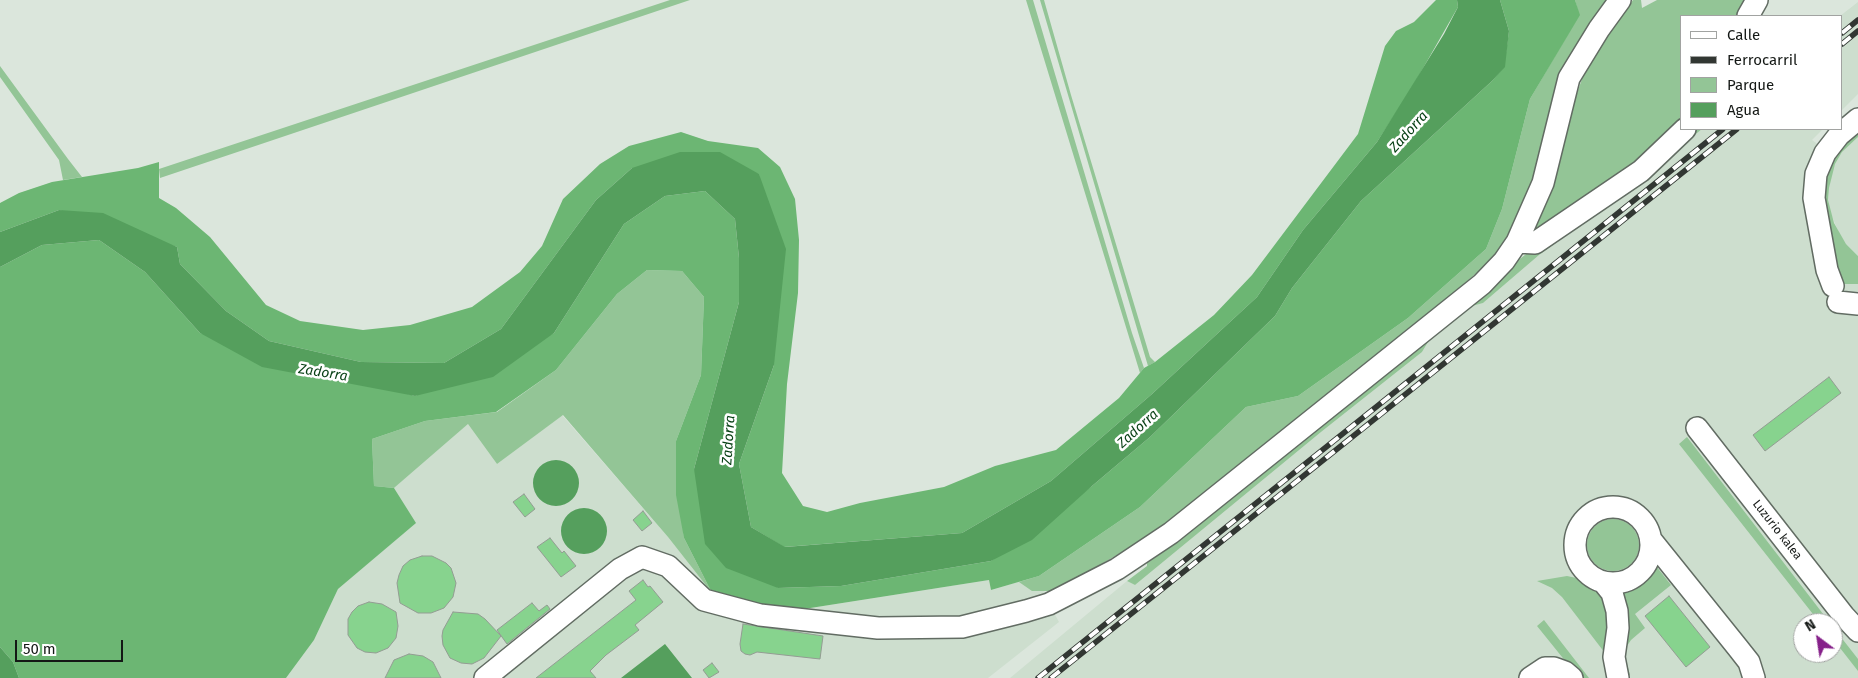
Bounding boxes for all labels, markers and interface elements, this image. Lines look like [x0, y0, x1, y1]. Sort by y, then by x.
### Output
legend [1680, 15, 1843, 130]
text: Calle [1727, 26, 1760, 44]
text: Ferrocarril [1727, 51, 1797, 69]
text: Parque [1727, 76, 1774, 94]
text: Agua [1727, 101, 1760, 119]
water label: Zadorra [1386, 108, 1432, 156]
water label: Zadorra [297, 361, 349, 385]
water label: Zadorra [1114, 406, 1162, 452]
water label: Zadorra [719, 415, 739, 465]
street label: Luzurio kalea [1749, 497, 1805, 563]
north arrow [1793, 613, 1843, 663]
text: N [1802, 616, 1819, 635]
scale bar [18, 630, 125, 662]
text: 50 m [23, 640, 56, 658]

